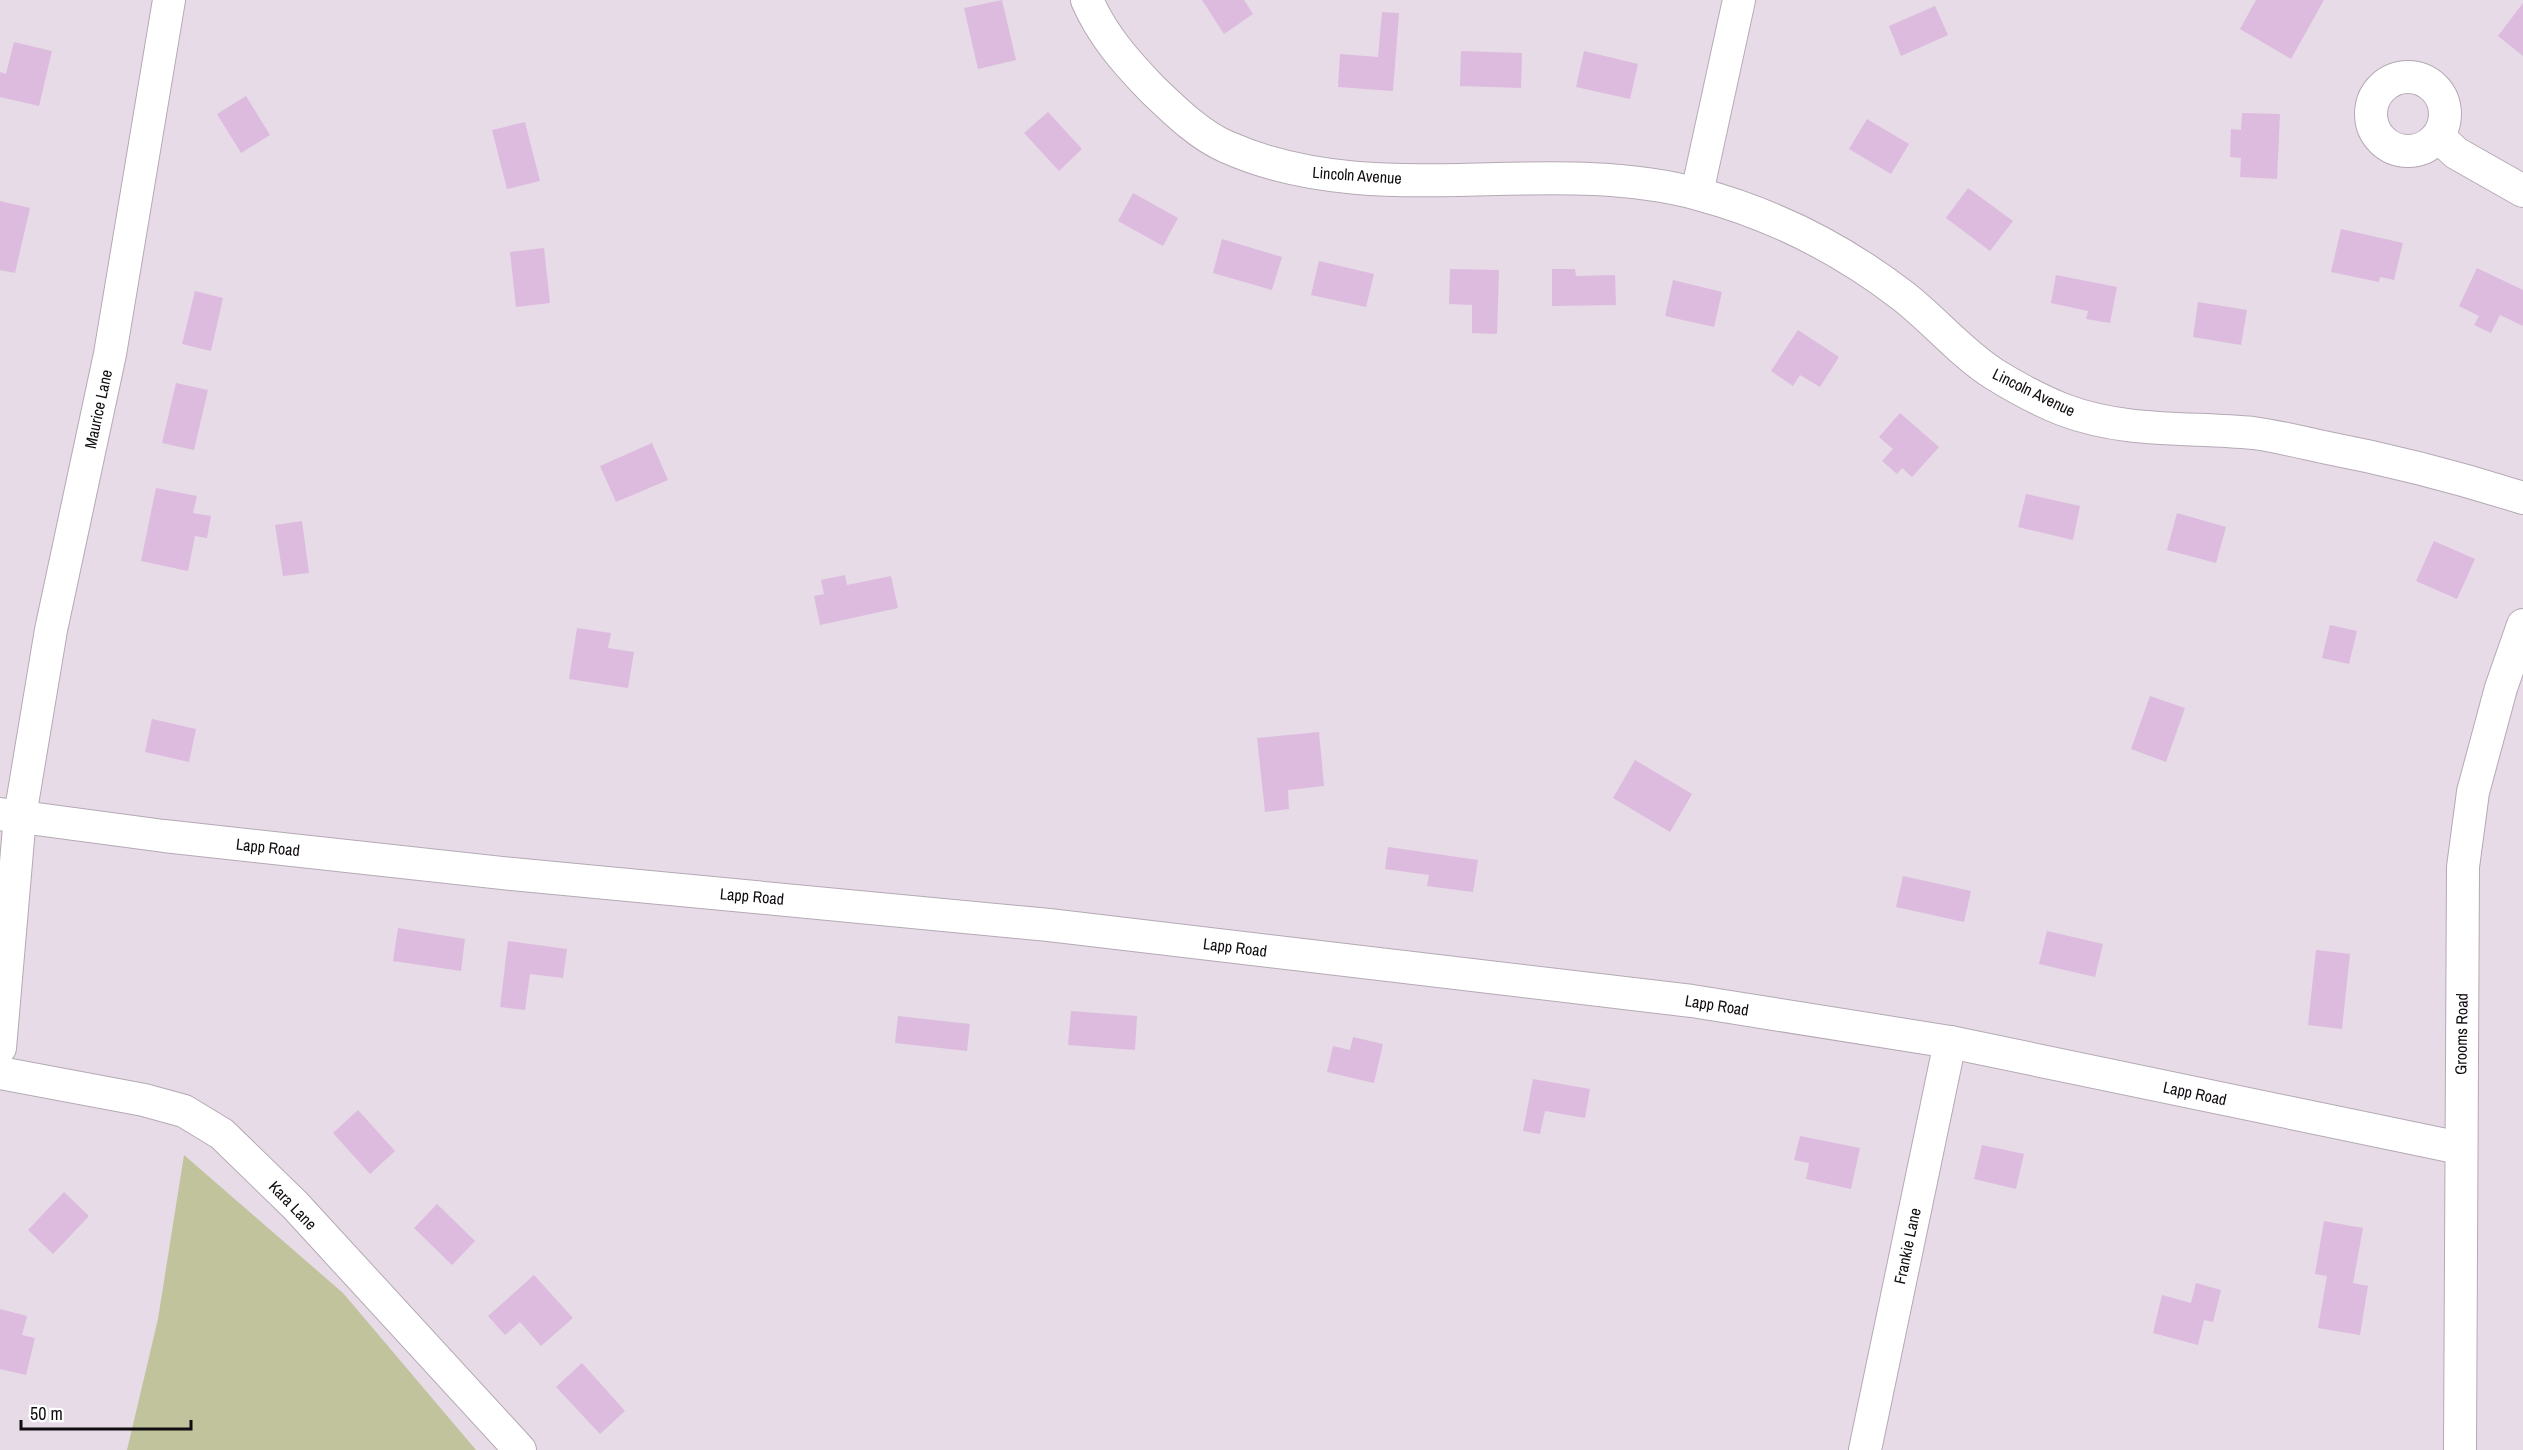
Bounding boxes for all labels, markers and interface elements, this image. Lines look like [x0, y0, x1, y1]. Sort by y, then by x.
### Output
street label: Lincoln Avenue [1312, 161, 1402, 189]
street label: Lincoln Avenue [1989, 362, 2079, 422]
street label: Maurice Lane [79, 367, 117, 451]
street label: Lapp Road [235, 833, 301, 861]
street label: Lapp Road [719, 882, 785, 910]
street label: Lapp Road [1202, 932, 1268, 962]
street label: Lapp Road [1684, 989, 1750, 1021]
street label: Grooms Road [2449, 993, 2473, 1075]
street label: Lapp Road [2161, 1076, 2229, 1110]
street label: Kara Lane [264, 1176, 322, 1234]
street label: Frankie Lane [1888, 1206, 1926, 1286]
scale bar [21, 1393, 190, 1431]
text: 50 m [30, 1401, 63, 1426]

